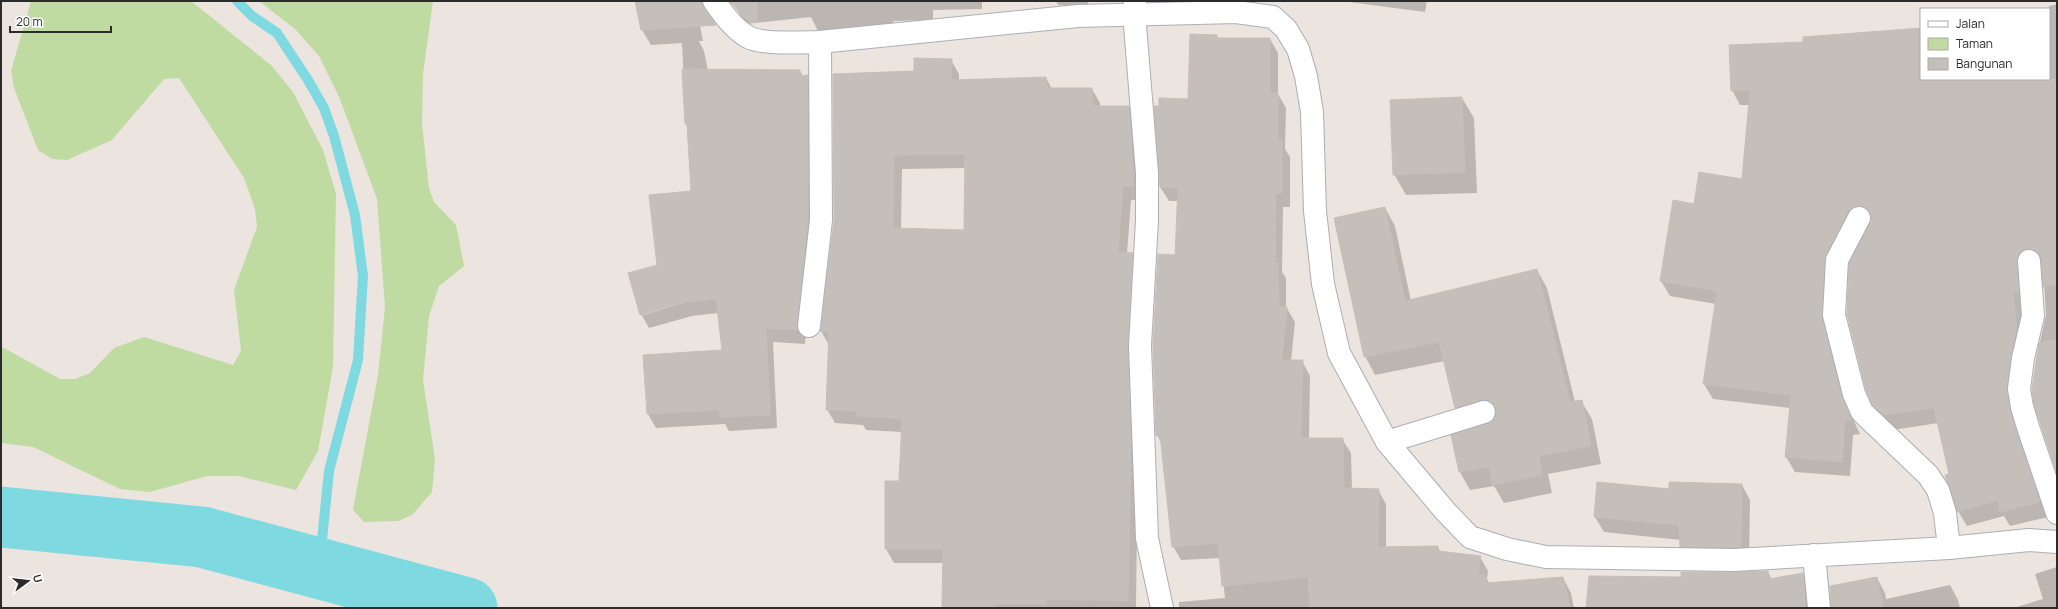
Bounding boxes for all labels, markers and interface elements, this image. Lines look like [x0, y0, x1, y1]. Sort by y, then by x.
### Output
scale bar [10, 8, 111, 34]
legend [1920, 8, 2050, 80]
text: 20 m [16, 13, 43, 30]
text: Jalan [1956, 15, 1985, 32]
text: Taman [1956, 35, 1993, 52]
text: Bangunan [1956, 55, 2012, 72]
north arrow [8, 561, 48, 601]
text: U [30, 573, 46, 584]

